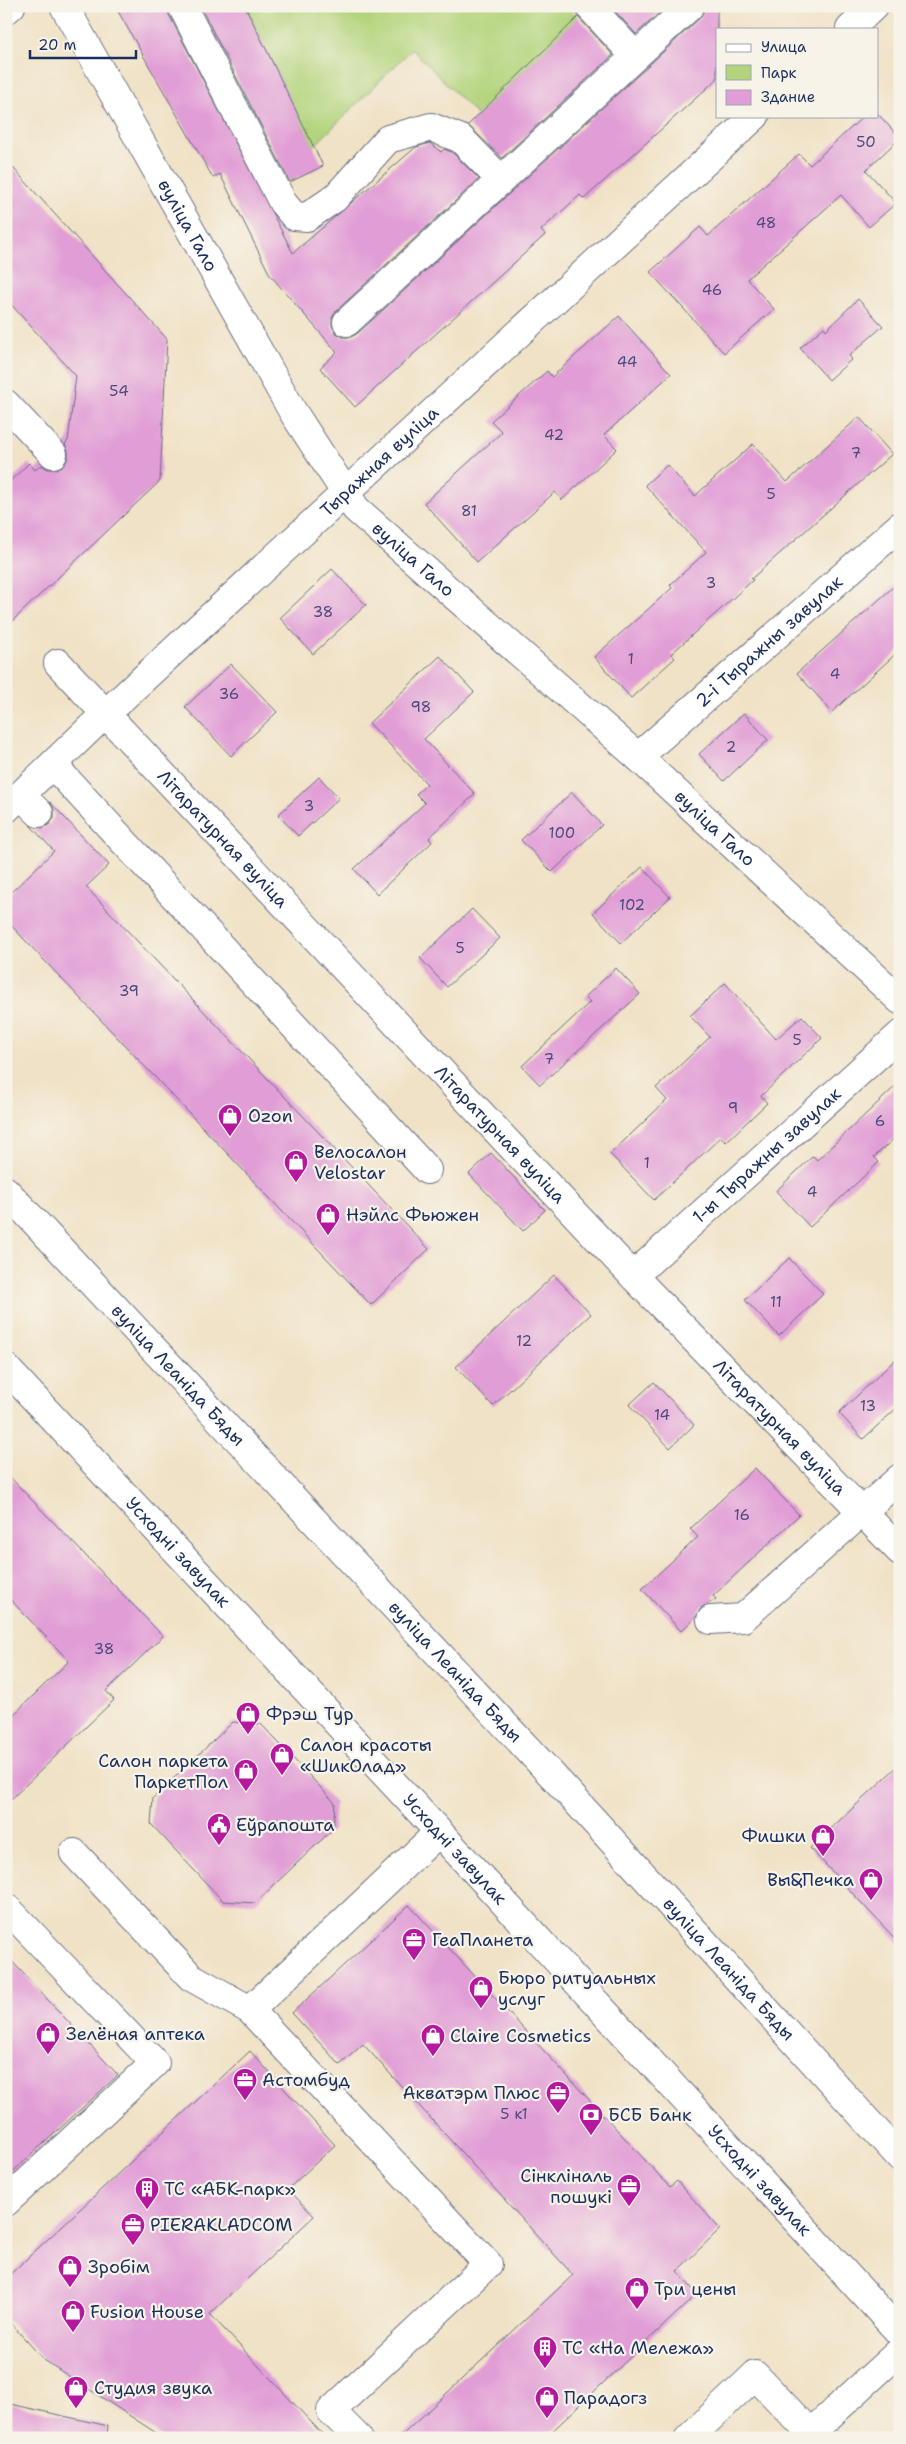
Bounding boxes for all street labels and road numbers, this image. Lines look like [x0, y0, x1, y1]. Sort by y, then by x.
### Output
street label: вуліца Гало [152, 175, 223, 276]
street label: Тыражная вуліца [315, 401, 444, 522]
street label: вуліца Гало [367, 517, 460, 602]
street label: 2-і Тыражны завулак [691, 570, 848, 713]
street label: Літаратурная вуліца [152, 764, 294, 913]
street label: вуліца Гало [669, 785, 760, 872]
street label: Літаратурная вуліца [429, 1060, 571, 1209]
street label: 1-ы Тыражны завулак [687, 1082, 846, 1229]
street label: вуліца Леаніда Бяды [106, 1299, 250, 1451]
street label: Літаратурная вуліца [708, 1354, 851, 1500]
street label: Усходні завулак [120, 1492, 236, 1613]
street label: вуліца Леаніда Бяды [383, 1596, 527, 1748]
street label: Усходні завулак [397, 1789, 512, 1910]
street label: вуліца Леаніда Бяды [657, 1892, 800, 2046]
street label: Усходні завулак [702, 2120, 817, 2241]

